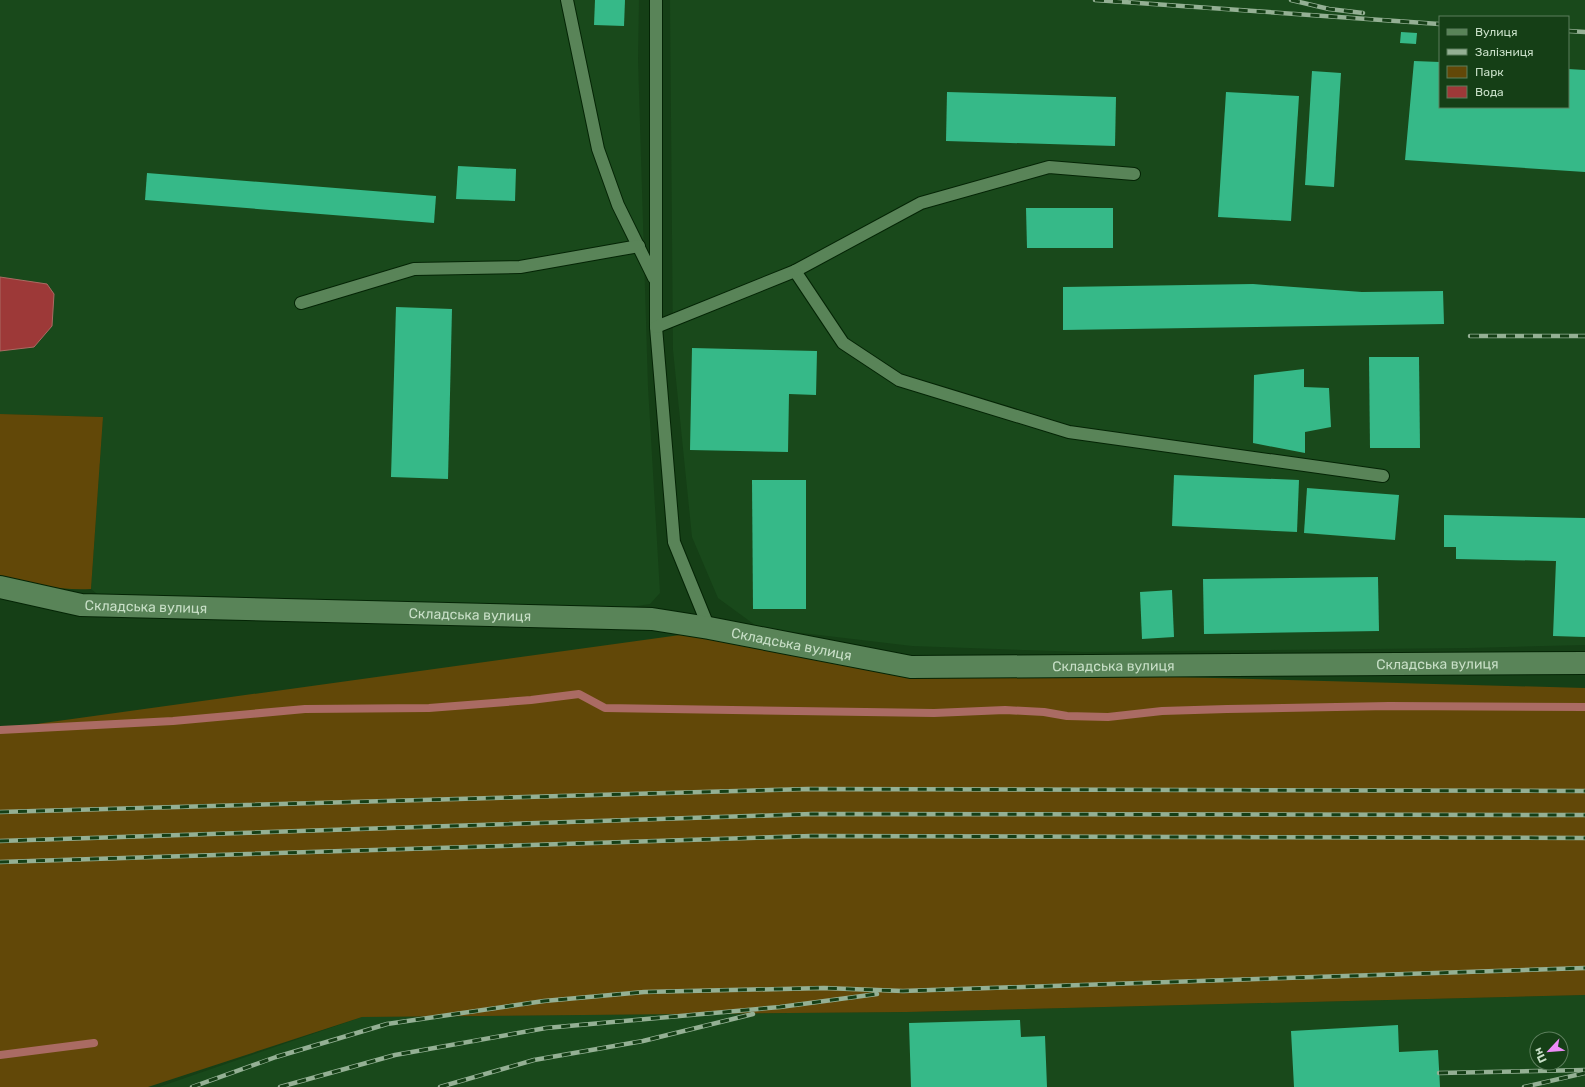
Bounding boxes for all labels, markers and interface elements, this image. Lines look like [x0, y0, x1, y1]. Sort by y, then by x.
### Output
legend [1439, 16, 1569, 108]
text: Вулиця [1475, 25, 1517, 39]
text: Залізниця [1475, 45, 1534, 59]
text: Парк [1475, 65, 1504, 79]
text: Вода [1475, 85, 1504, 99]
street label: Складська вулиця [85, 597, 207, 617]
street label: Складська вулиця [408, 605, 531, 625]
street label: Складська вулиця [730, 624, 853, 664]
street label: Складська вулиця [1376, 655, 1499, 673]
street label: Складська вулиця [1052, 657, 1175, 675]
north arrow [1529, 1031, 1569, 1071]
text: Пн [1531, 1045, 1550, 1065]

